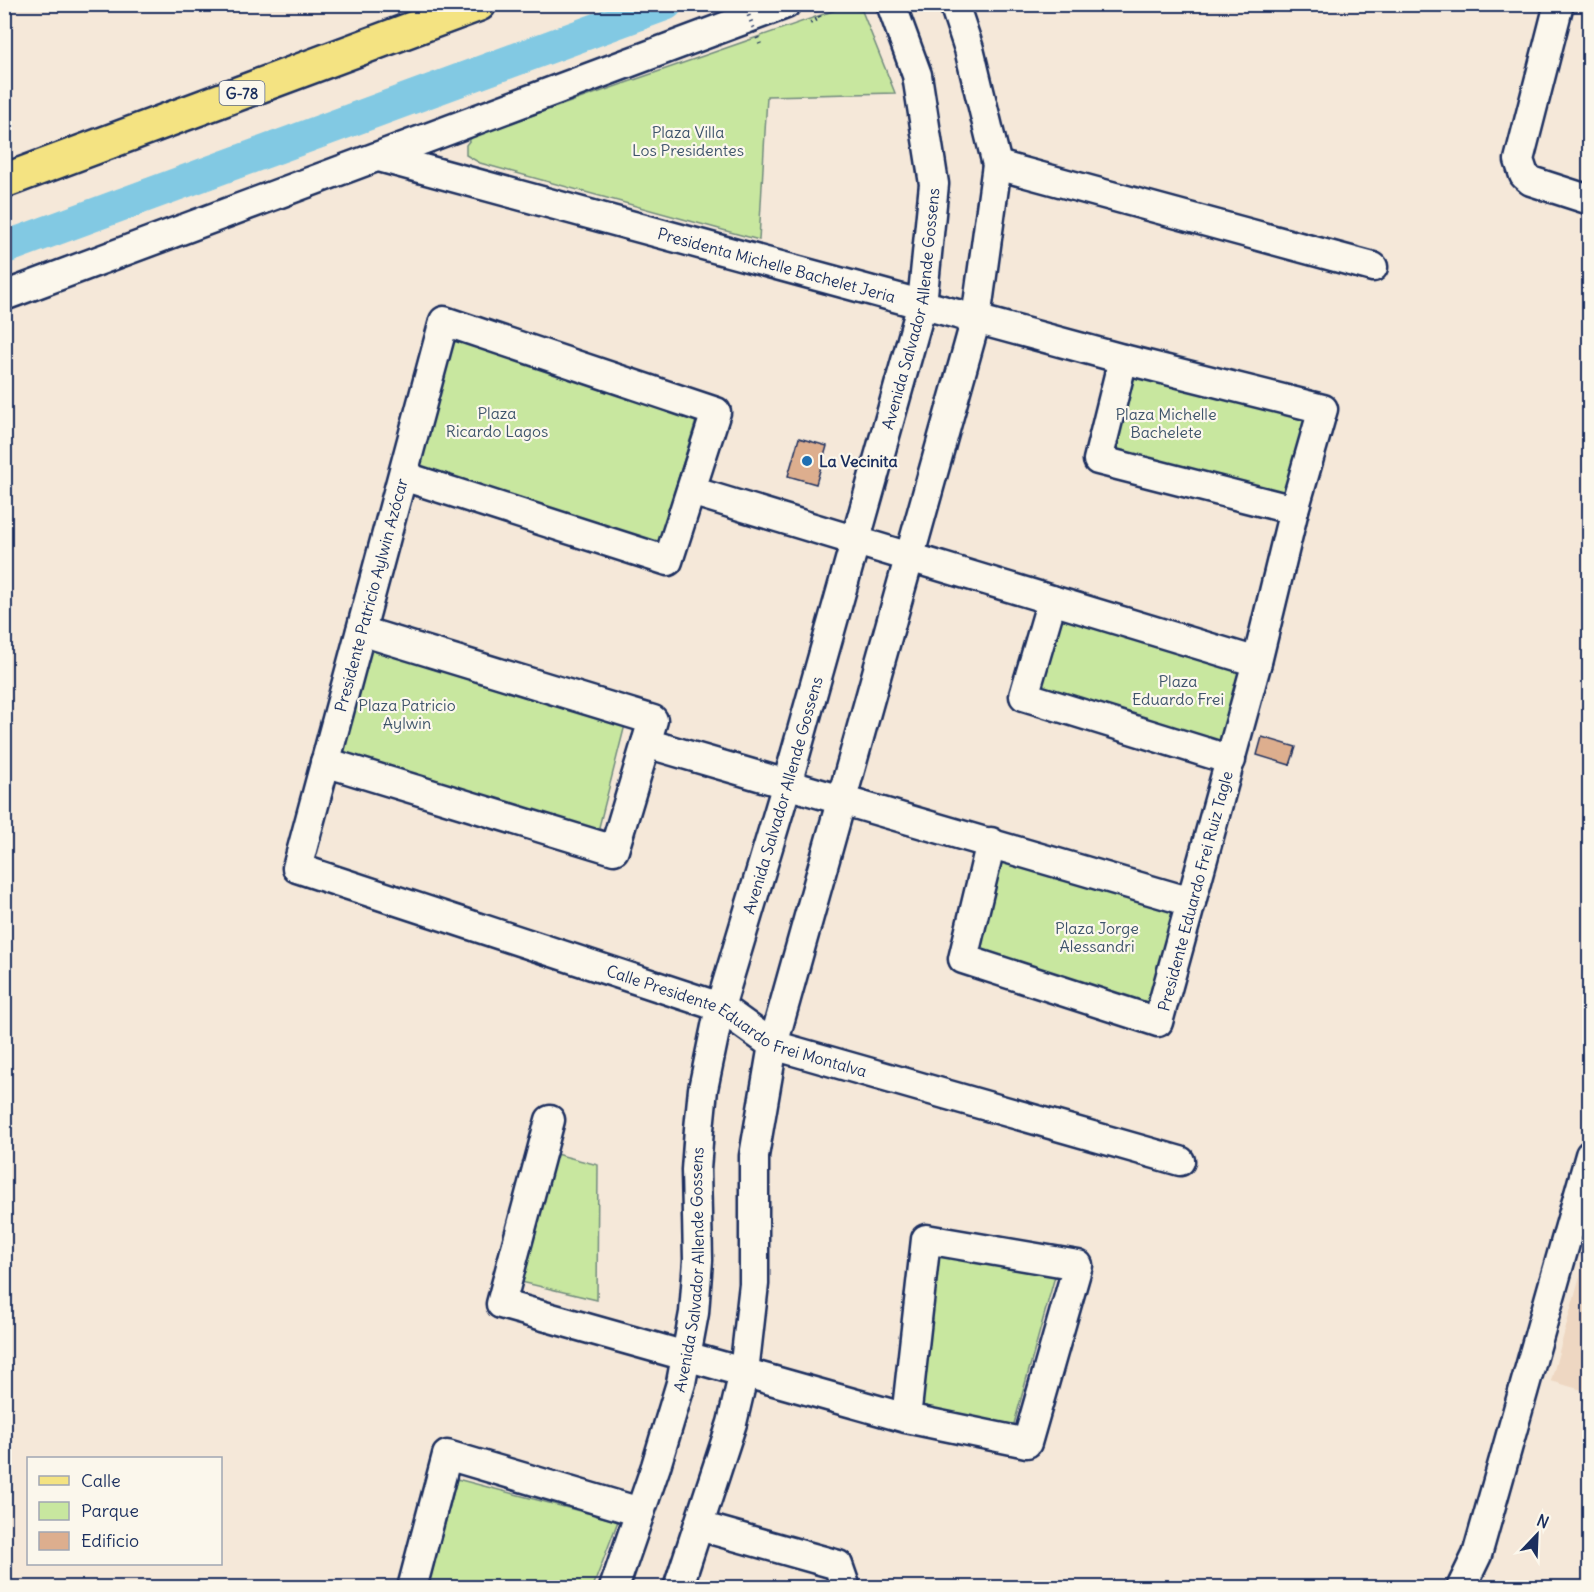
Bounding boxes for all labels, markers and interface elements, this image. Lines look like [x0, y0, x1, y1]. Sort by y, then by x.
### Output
road number: G-78 [220, 81, 264, 105]
park label: Plaza Villa Los Presidentes [632, 122, 744, 160]
street label: Avenida Salvador Allende Gossens [877, 187, 944, 432]
street label: Presidenta Michelle Bachelet Jeria [655, 223, 898, 307]
park label: Plaza Ricardo Lagos [446, 403, 548, 441]
park label: Plaza Michelle Bachelete [1115, 404, 1217, 442]
place label: La Vecinita [819, 451, 898, 471]
marker: La Vecinita [800, 454, 814, 468]
street label: Presidente Patricio Aylwin Azócar [330, 476, 412, 714]
park label: Plaza Eduardo Frei [1132, 671, 1224, 709]
street label: Avenida Salvador Allende Gossens [739, 674, 827, 916]
park label: Plaza Patricio Aylwin [358, 695, 456, 733]
street label: Presidente Eduardo Frei Ruiz Tagle [1153, 769, 1237, 1013]
park label: Plaza Jorge Alessandri [1055, 918, 1139, 956]
street label: Calle Presidente Eduardo Frei Montalva [604, 960, 869, 1081]
street label: Avenida Salvador Allende Gossens [669, 1146, 708, 1394]
legend [27, 1457, 222, 1565]
text: Calle [81, 1469, 121, 1492]
text: Parque [81, 1499, 139, 1522]
north arrow [1507, 1505, 1567, 1565]
text: N [1534, 1510, 1552, 1533]
text: Edificio [81, 1529, 139, 1552]

